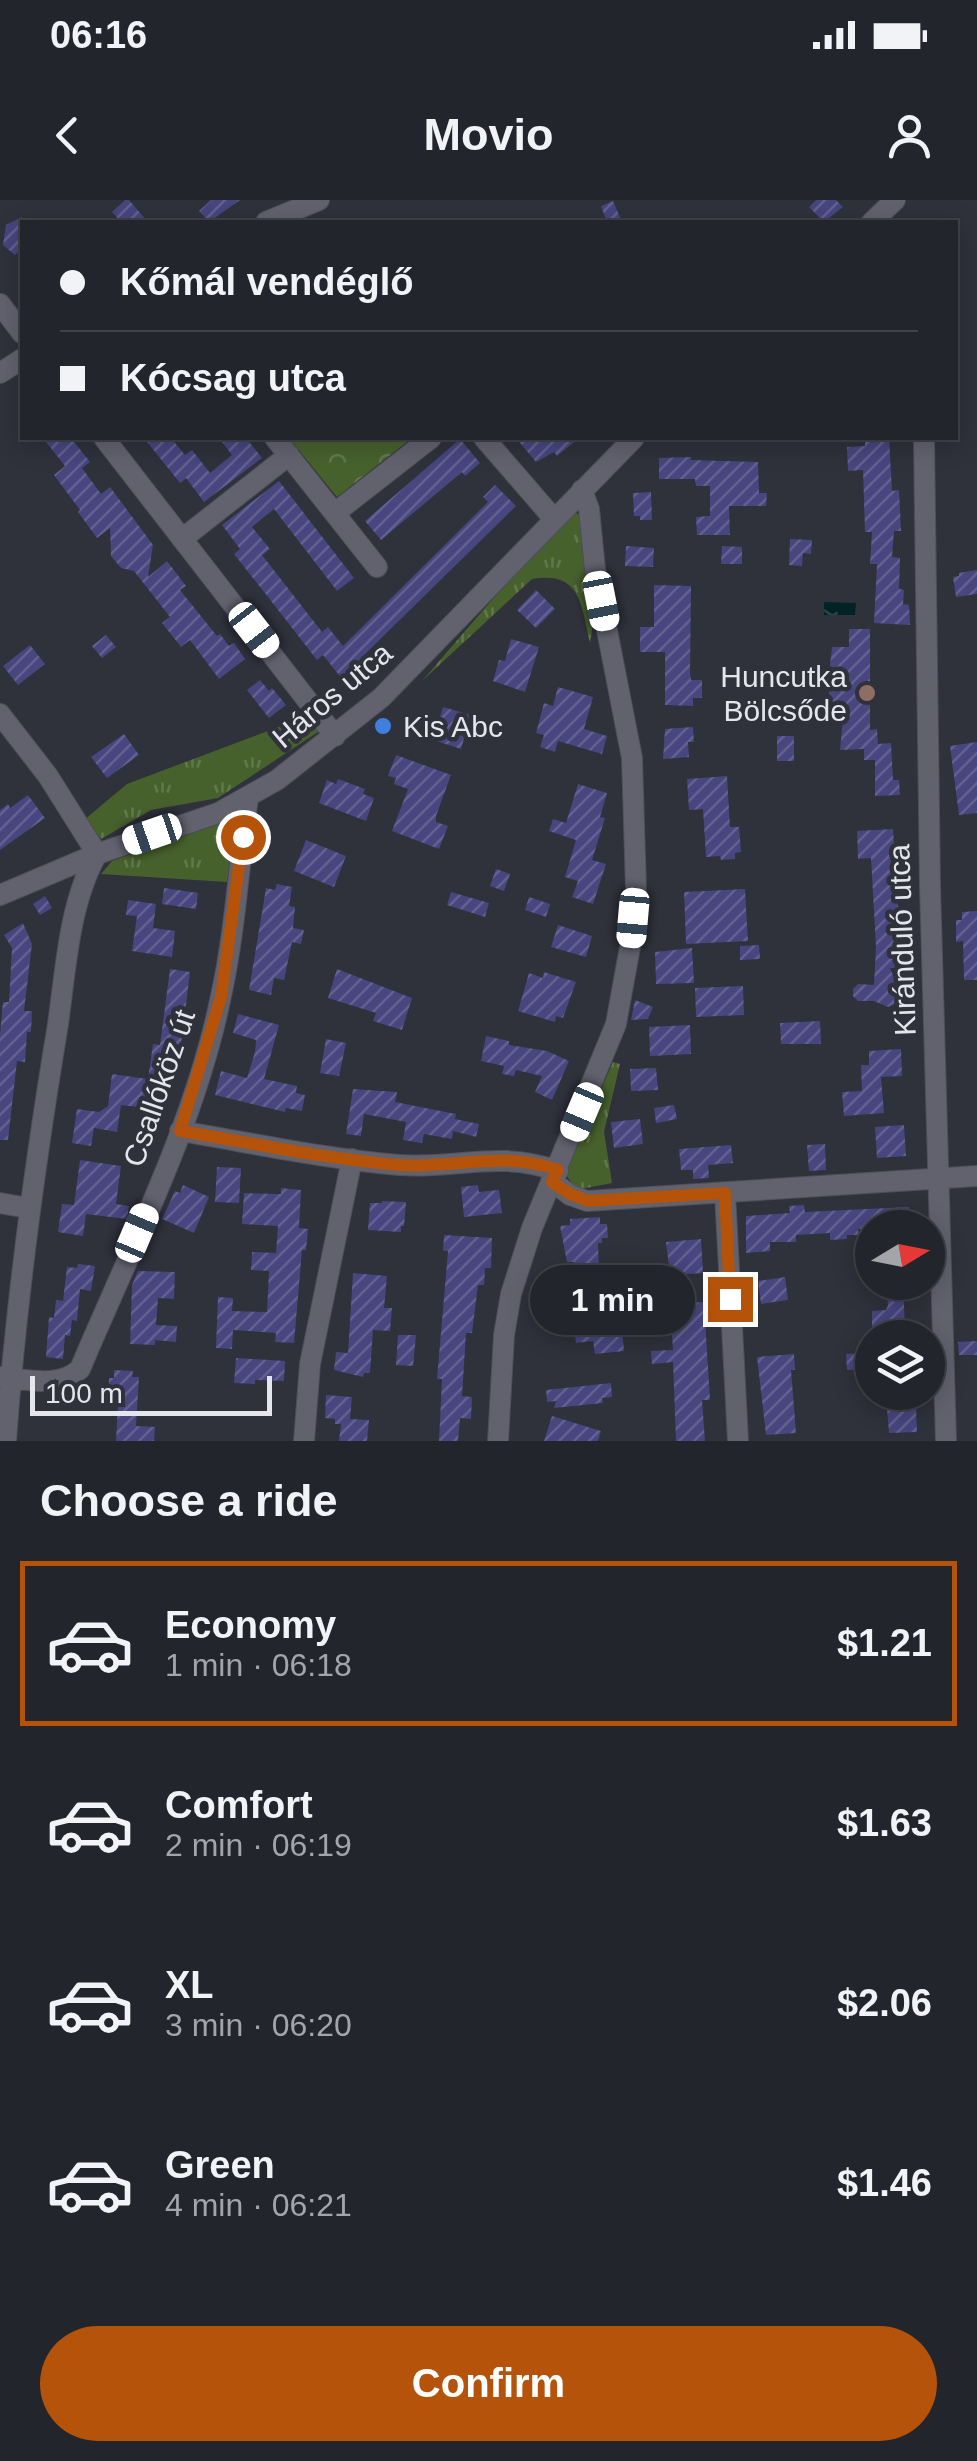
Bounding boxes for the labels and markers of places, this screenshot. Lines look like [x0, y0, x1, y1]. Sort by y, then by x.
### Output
place label: Huncutka Bölcsőde [720, 660, 847, 727]
marker: Huncutka Bölcsőde [856, 682, 878, 704]
place label: Kis Abc [403, 710, 503, 743]
marker: Kis Abc [372, 715, 394, 737]

